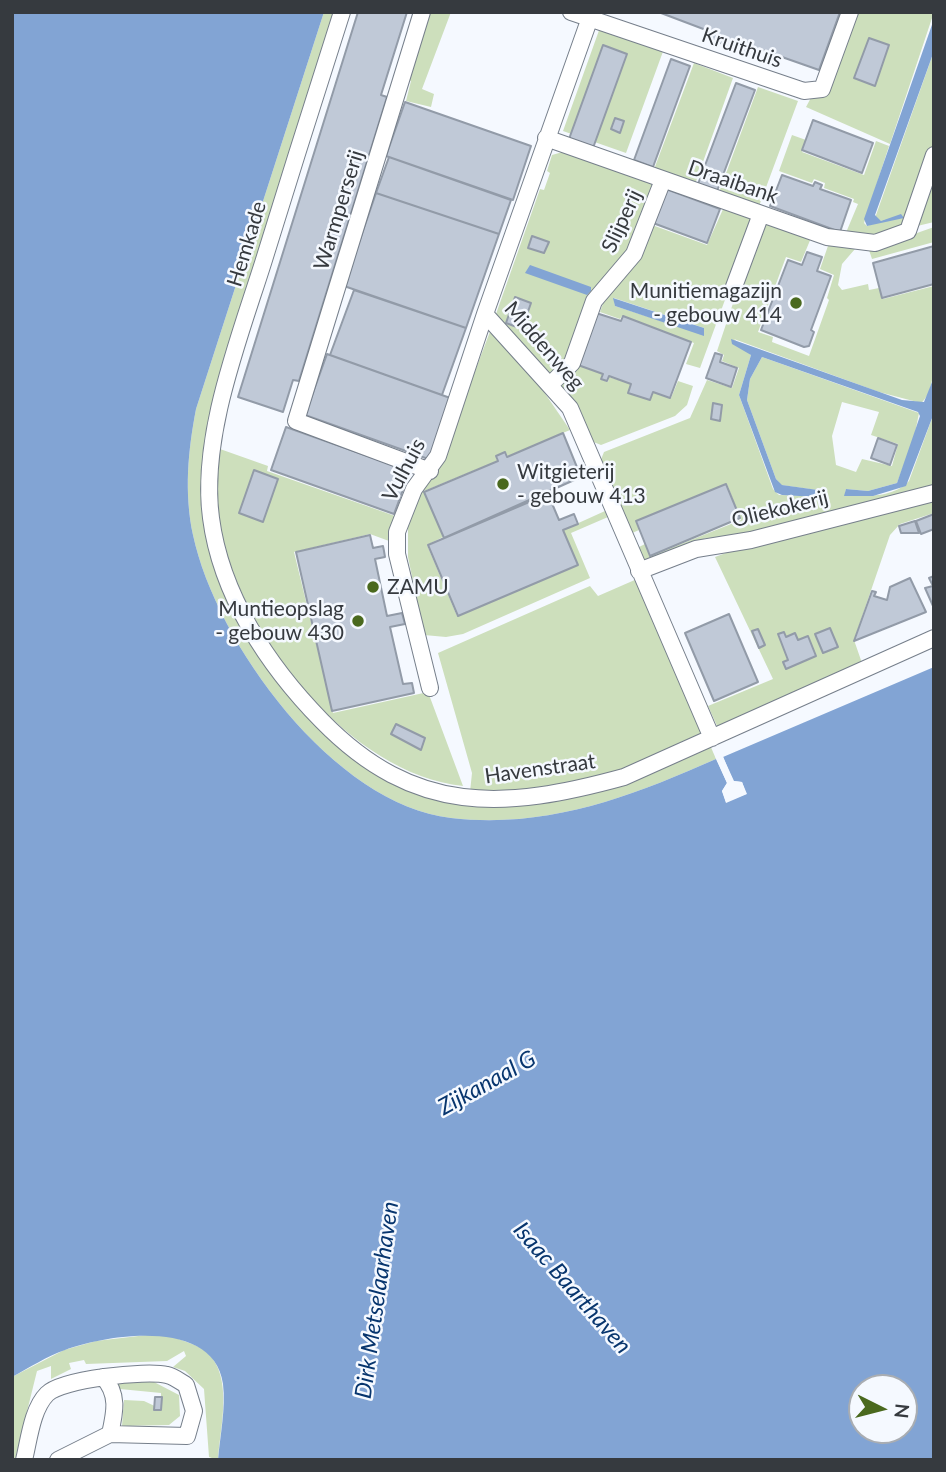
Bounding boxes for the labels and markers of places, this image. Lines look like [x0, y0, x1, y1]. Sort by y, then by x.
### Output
place label: Munitiemagazijn - gebouw 414 [630, 278, 782, 328]
marker: Munitiemagazijn - gebouw 414 [788, 295, 804, 311]
place label: Witgieterij - gebouw 413 [517, 459, 646, 509]
marker: Witgieterij - gebouw 413 [495, 476, 511, 492]
place label: ZAMU [387, 574, 449, 600]
marker: ZAMU [365, 579, 381, 595]
place label: Muntieopslag - gebouw 430 [215, 596, 344, 646]
marker: Muntieopslag - gebouw 430 [350, 613, 366, 629]

